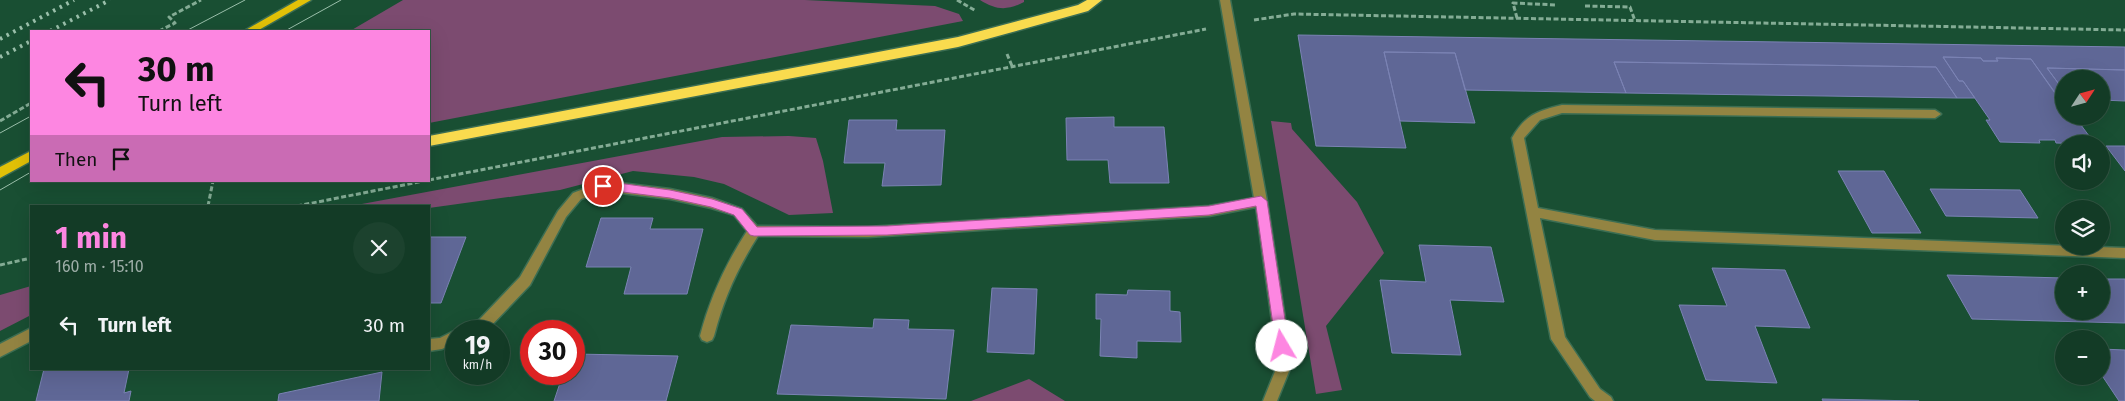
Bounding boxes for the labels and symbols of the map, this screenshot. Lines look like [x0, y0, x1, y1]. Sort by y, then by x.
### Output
north arrow [2055, 70, 2110, 125]
pin [582, 165, 624, 207]
position arrow [1255, 319, 1307, 371]
speed limit sign: 30 [520, 320, 585, 385]

